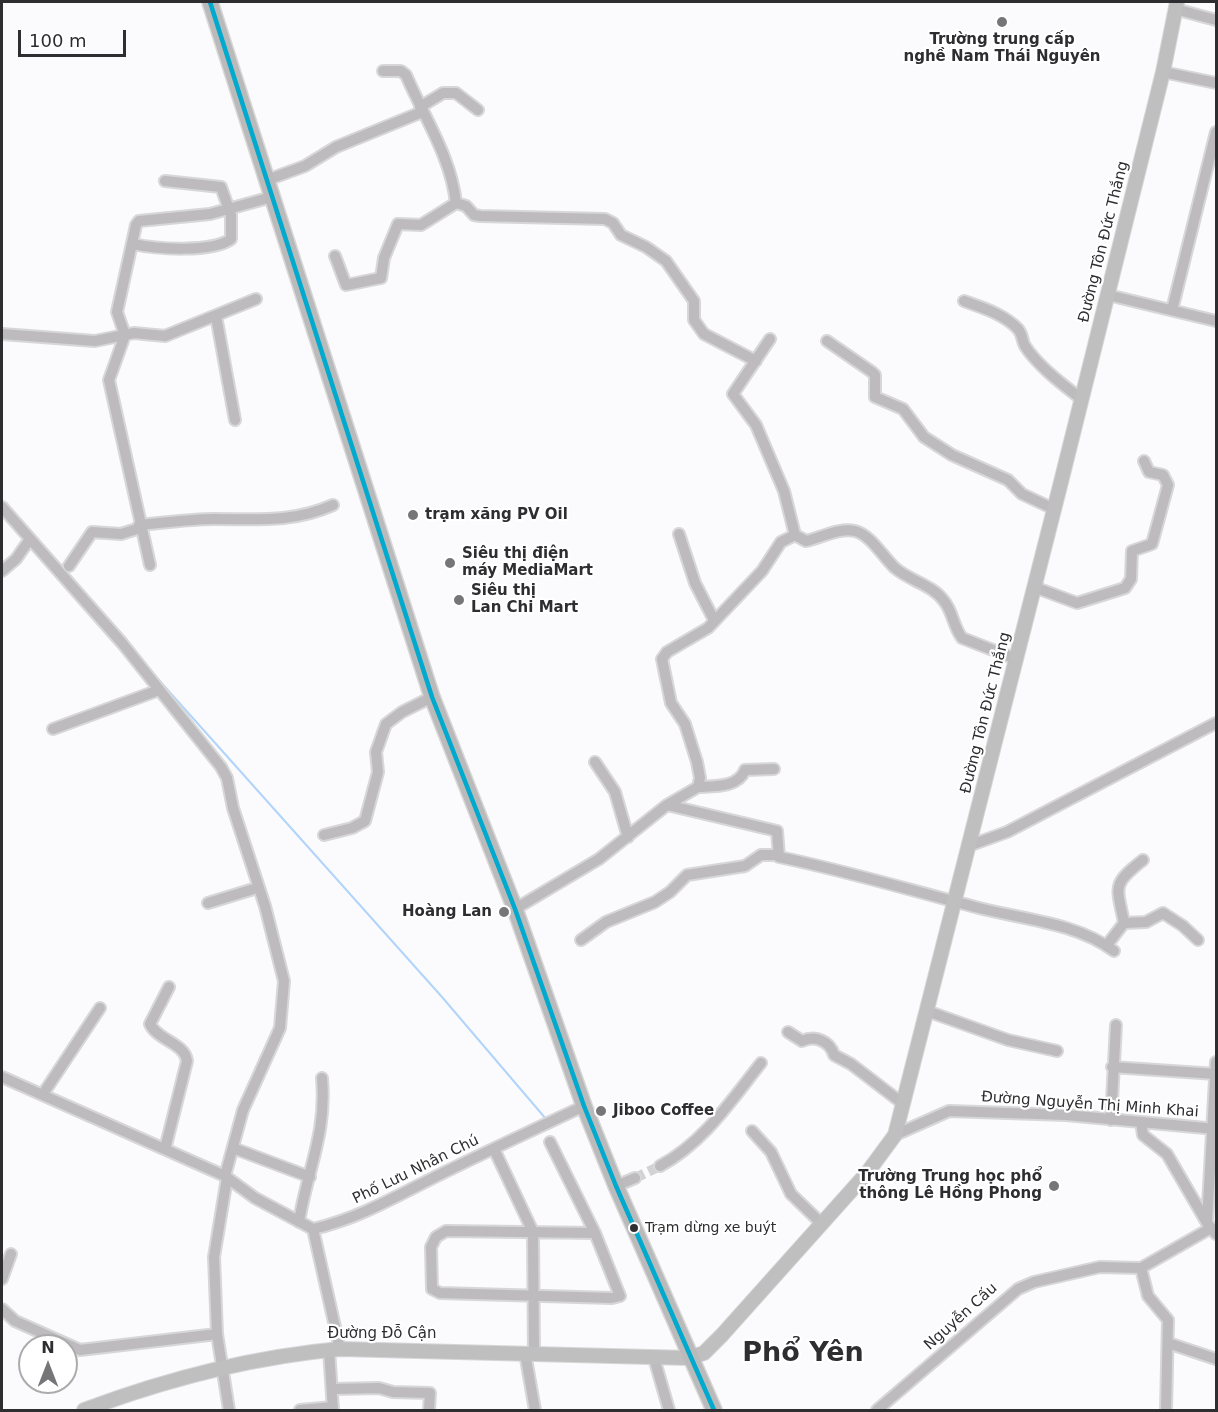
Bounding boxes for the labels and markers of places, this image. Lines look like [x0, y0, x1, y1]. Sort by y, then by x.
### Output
marker: Trường trung cấp nghề Nam Thái Nguyên [995, 15, 1009, 29]
place label: Trường trung cấp nghề Nam Thái Nguyên [903, 31, 1101, 66]
place label: trạm xăng PV Oil [425, 506, 568, 524]
marker: trạm xăng PV Oil [406, 508, 420, 522]
place label: Siêu thị điện máy MediaMart [462, 545, 593, 580]
marker: Siêu thị điện máy MediaMart [443, 556, 457, 570]
place label: Siêu thị Lan Chi Mart [471, 582, 578, 617]
marker: Siêu thị Lan Chi Mart [452, 593, 466, 607]
place label: Hoàng Lan [402, 903, 492, 921]
marker: Hoàng Lan [497, 905, 511, 919]
place label: Jiboo Coffee [613, 1102, 714, 1120]
marker: Jiboo Coffee [594, 1104, 608, 1118]
place label: Trường Trung học phổ thông Lê Hồng Phong [858, 1168, 1042, 1203]
marker: Trường Trung học phổ thông Lê Hồng Phong [1047, 1179, 1061, 1193]
place label: Trạm dừng xe buýt [645, 1220, 776, 1236]
marker: Trạm dừng xe buýt [628, 1222, 640, 1234]

